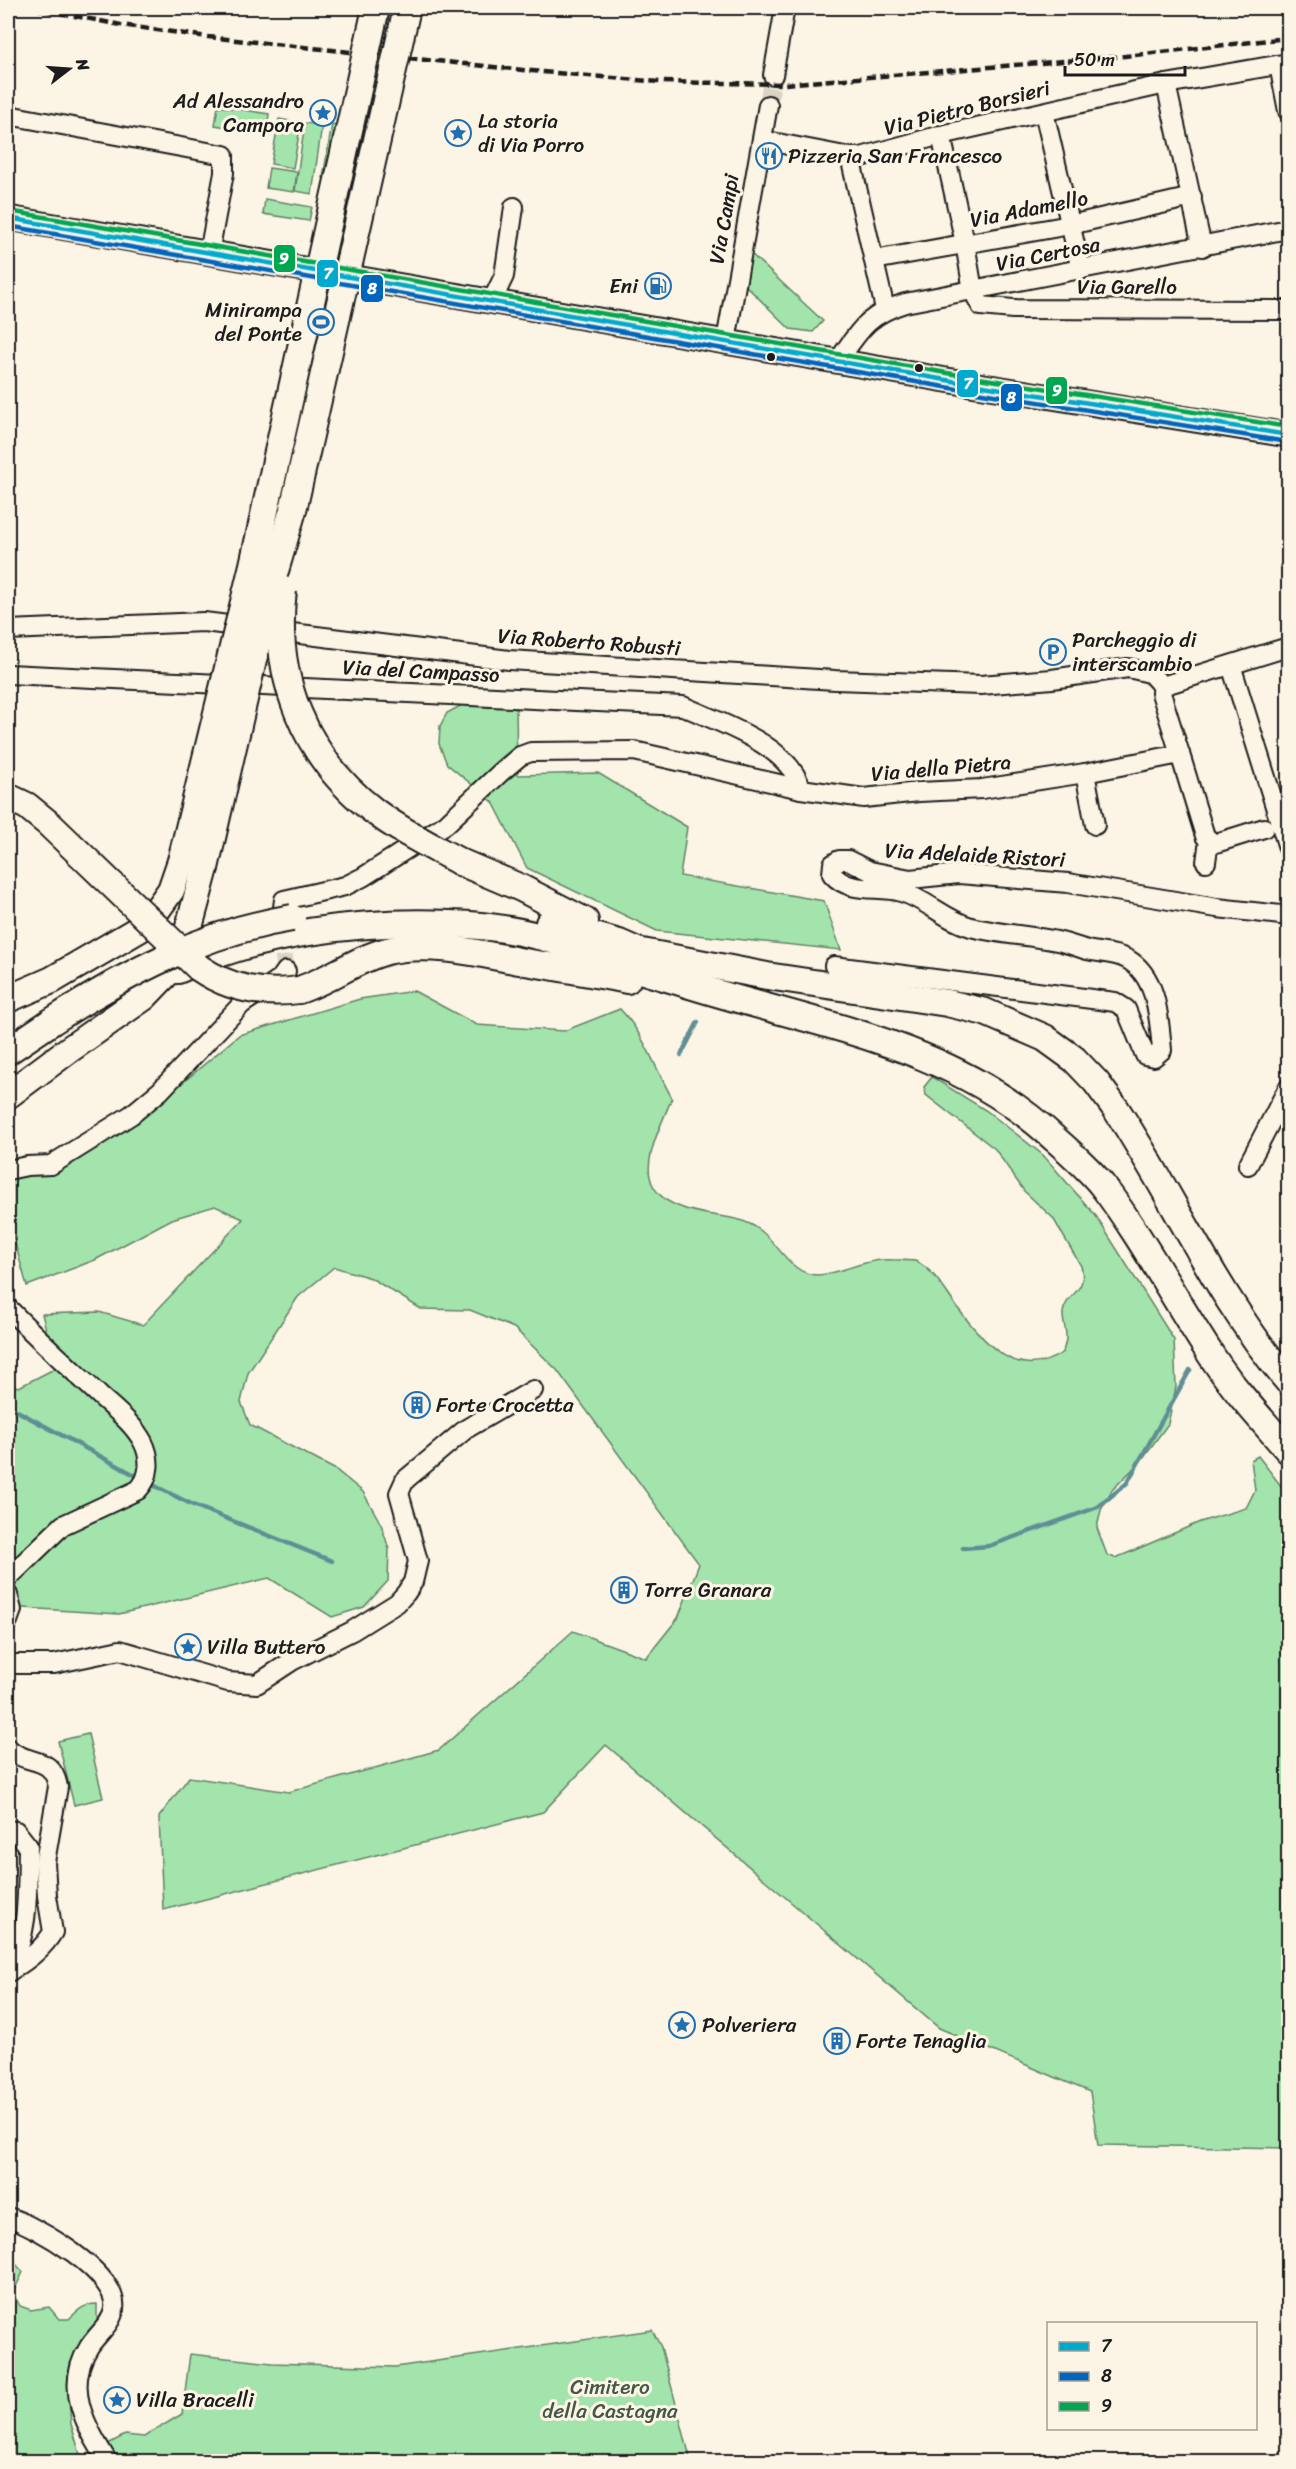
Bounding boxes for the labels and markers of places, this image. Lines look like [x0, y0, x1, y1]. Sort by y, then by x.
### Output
place label: Ad Alessandro Campora [172, 82, 304, 144]
place icon: Ad Alessandro Campora [308, 98, 338, 128]
place label: La storia di Via Porro [478, 102, 585, 164]
place icon: La storia di Via Porro [443, 118, 473, 148]
place label: Pizzeria San Francesco [788, 137, 1003, 175]
restaurant icon: Pizzeria San Francesco [754, 141, 784, 171]
place label: Eni [609, 267, 639, 305]
fuel station icon: Eni [643, 271, 673, 301]
place label: Minirampa del Ponte [205, 291, 302, 353]
sports icon: Minirampa del Ponte [306, 307, 336, 337]
unlabelled marker [765, 351, 777, 363]
unlabelled marker [913, 362, 925, 374]
place label: Parcheggio di interscambio [1072, 621, 1197, 683]
parking icon: Parcheggio di interscambio [1038, 637, 1068, 667]
place label: Forte Crocetta [436, 1386, 574, 1424]
building icon: Forte Crocetta [402, 1390, 432, 1420]
place label: Torre Granara [644, 1571, 772, 1609]
building icon: Torre Granara [609, 1575, 639, 1605]
place label: Villa Buttero [207, 1628, 326, 1666]
place icon: Villa Buttero [173, 1632, 203, 1662]
place label: Polveriera [702, 2006, 797, 2044]
place icon: Polveriera [667, 2010, 697, 2040]
place label: Forte Tenaglia [856, 2022, 987, 2060]
building icon: Forte Tenaglia [822, 2026, 852, 2056]
place label: Villa Bracelli [136, 2381, 255, 2419]
place icon: Villa Bracelli [102, 2385, 132, 2415]

